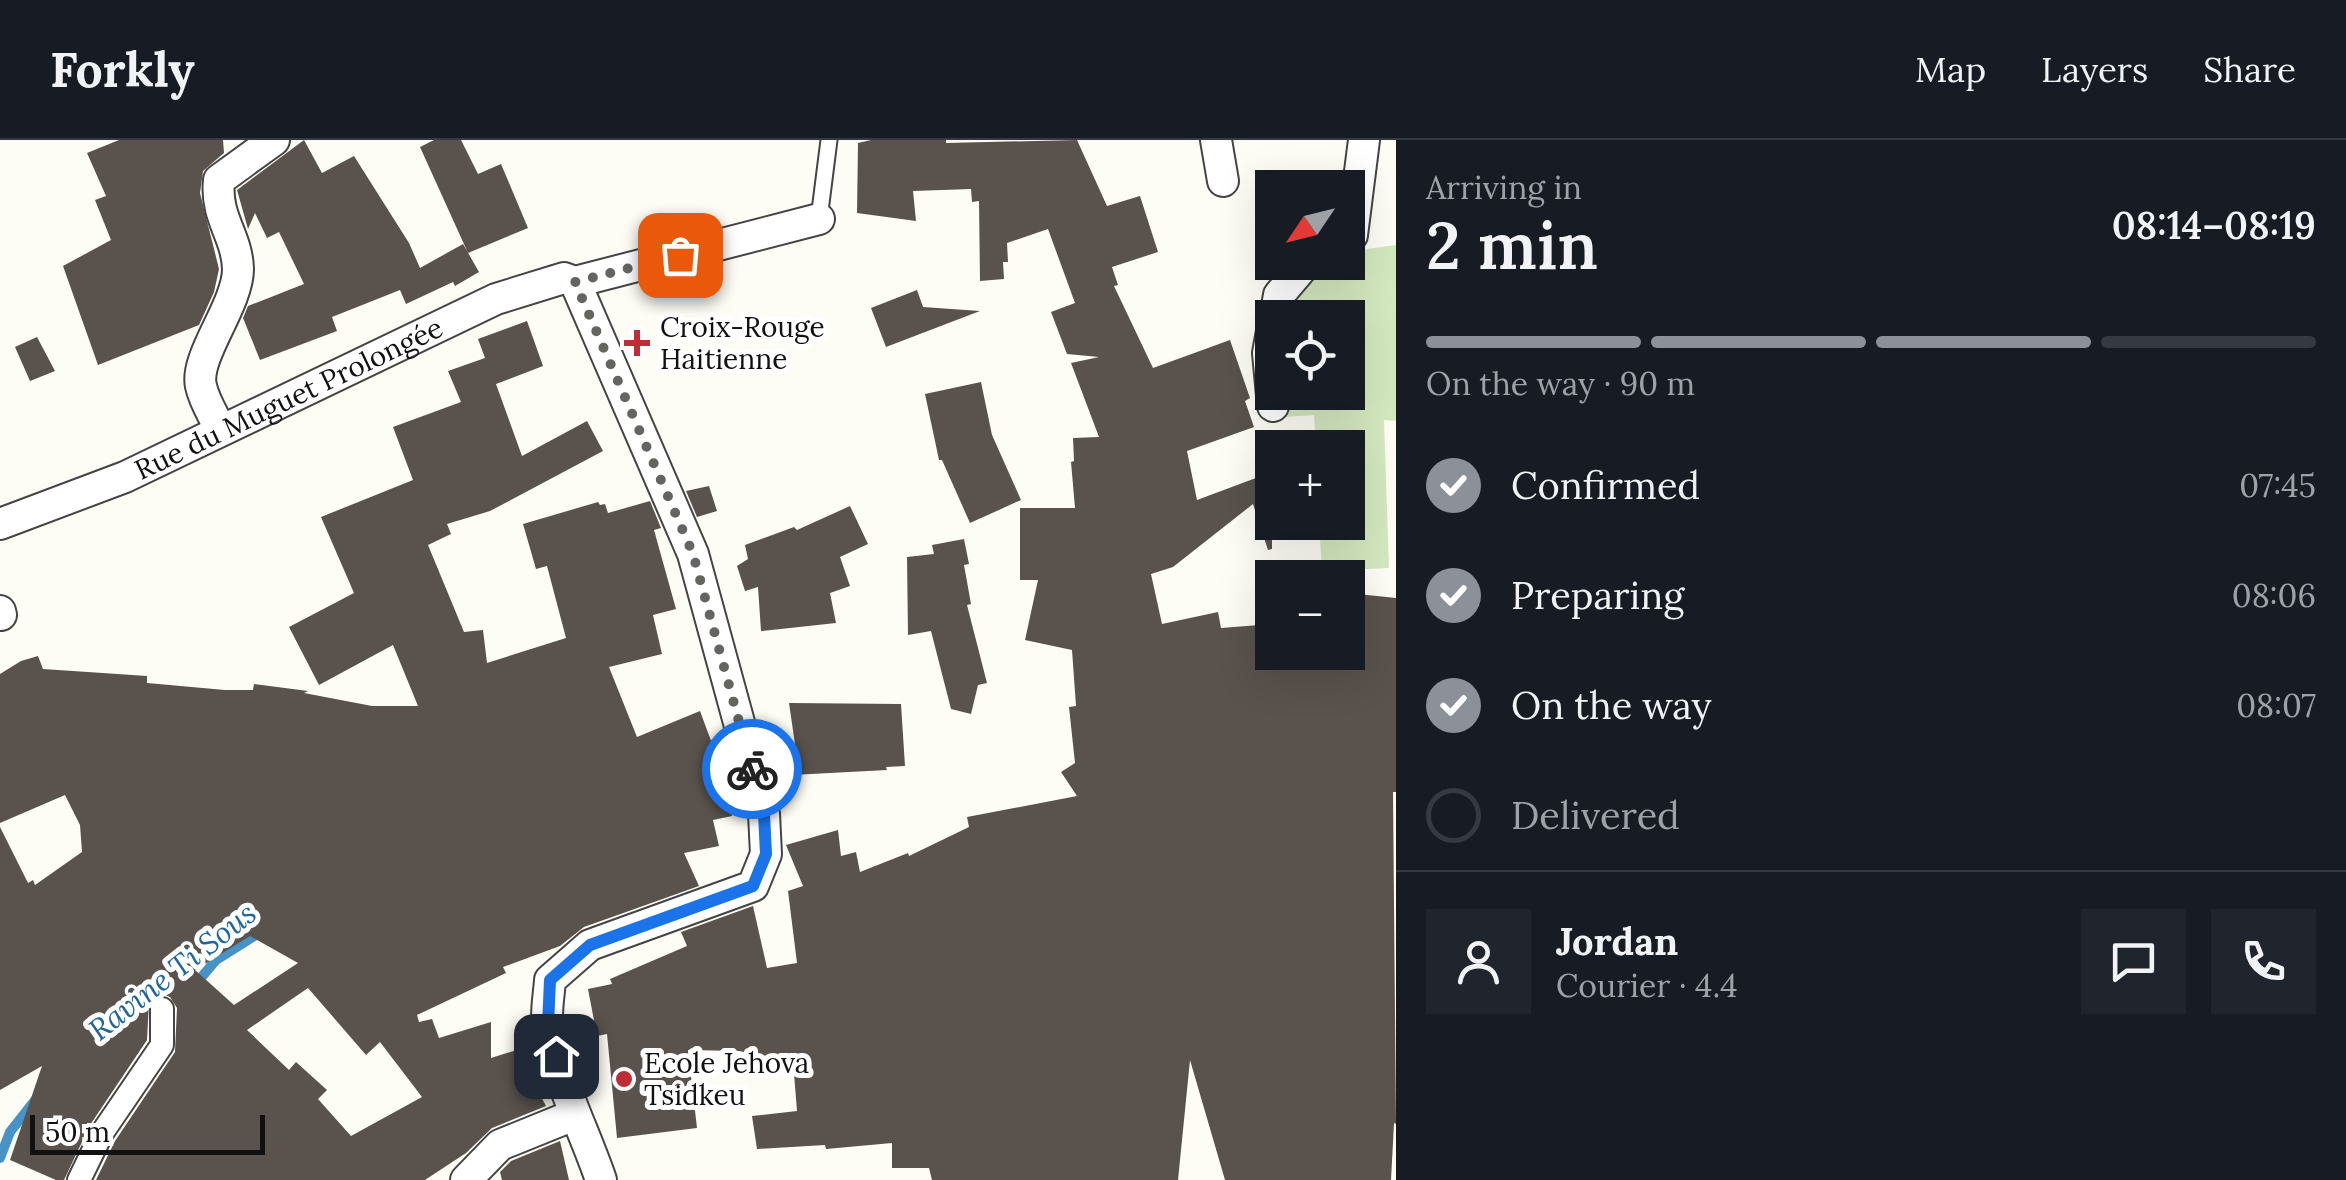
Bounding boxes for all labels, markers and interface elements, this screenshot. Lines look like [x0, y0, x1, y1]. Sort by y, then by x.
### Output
text: Forkly [50, 39, 195, 100]
text: Map [1915, 47, 1986, 92]
text: Layers [2041, 47, 2148, 92]
text: Share [2203, 47, 2296, 92]
text: Arriving in [1426, 167, 1582, 208]
north arrow [1255, 170, 1365, 280]
map controls [1255, 170, 1365, 670]
text: 08:14–08:19 [2112, 201, 2316, 249]
text: 2 min [1426, 204, 1598, 287]
pin [638, 213, 723, 298]
icon: bag [653, 228, 708, 283]
button: locate [1255, 300, 1365, 410]
street label: Rue du Muguet Prolongée [129, 309, 449, 488]
place label: Croix-Rouge Haitienne [660, 309, 825, 377]
marker: Croix-Rouge Haitienne [624, 330, 650, 356]
text: On the way · 90 m [1426, 363, 1695, 404]
button: + [1255, 430, 1365, 540]
icon: check [1426, 458, 1481, 513]
text: Confirmed [1511, 461, 1700, 509]
text: 07:45 [2239, 465, 2316, 506]
button: − [1255, 560, 1365, 670]
icon: check [1426, 568, 1481, 623]
text: Preparing [1511, 571, 1684, 619]
text: 08:06 [2232, 575, 2316, 616]
icon: check [1426, 678, 1481, 733]
text: On the way [1511, 681, 1712, 729]
text: 08:07 [2236, 685, 2316, 726]
courier [702, 719, 802, 819]
icon: bike [725, 742, 780, 797]
text: Delivered [1511, 791, 1680, 839]
water label: Ravine Ti Sous [81, 894, 263, 1048]
button: person [1426, 909, 1531, 1014]
button: chat [2081, 909, 2186, 1014]
button: phone [2211, 909, 2316, 1014]
text: Jordan [1556, 917, 1678, 965]
text: Courier · 4.4 [1556, 965, 1738, 1006]
pin [514, 1014, 599, 1099]
icon: home [529, 1029, 584, 1084]
place label: Ecole Jehova Tsidkeu [644, 1045, 809, 1113]
marker: Ecole Jehova Tsidkeu [613, 1068, 635, 1090]
scale bar [30, 1110, 265, 1154]
text: 50 m [45, 1114, 110, 1150]

